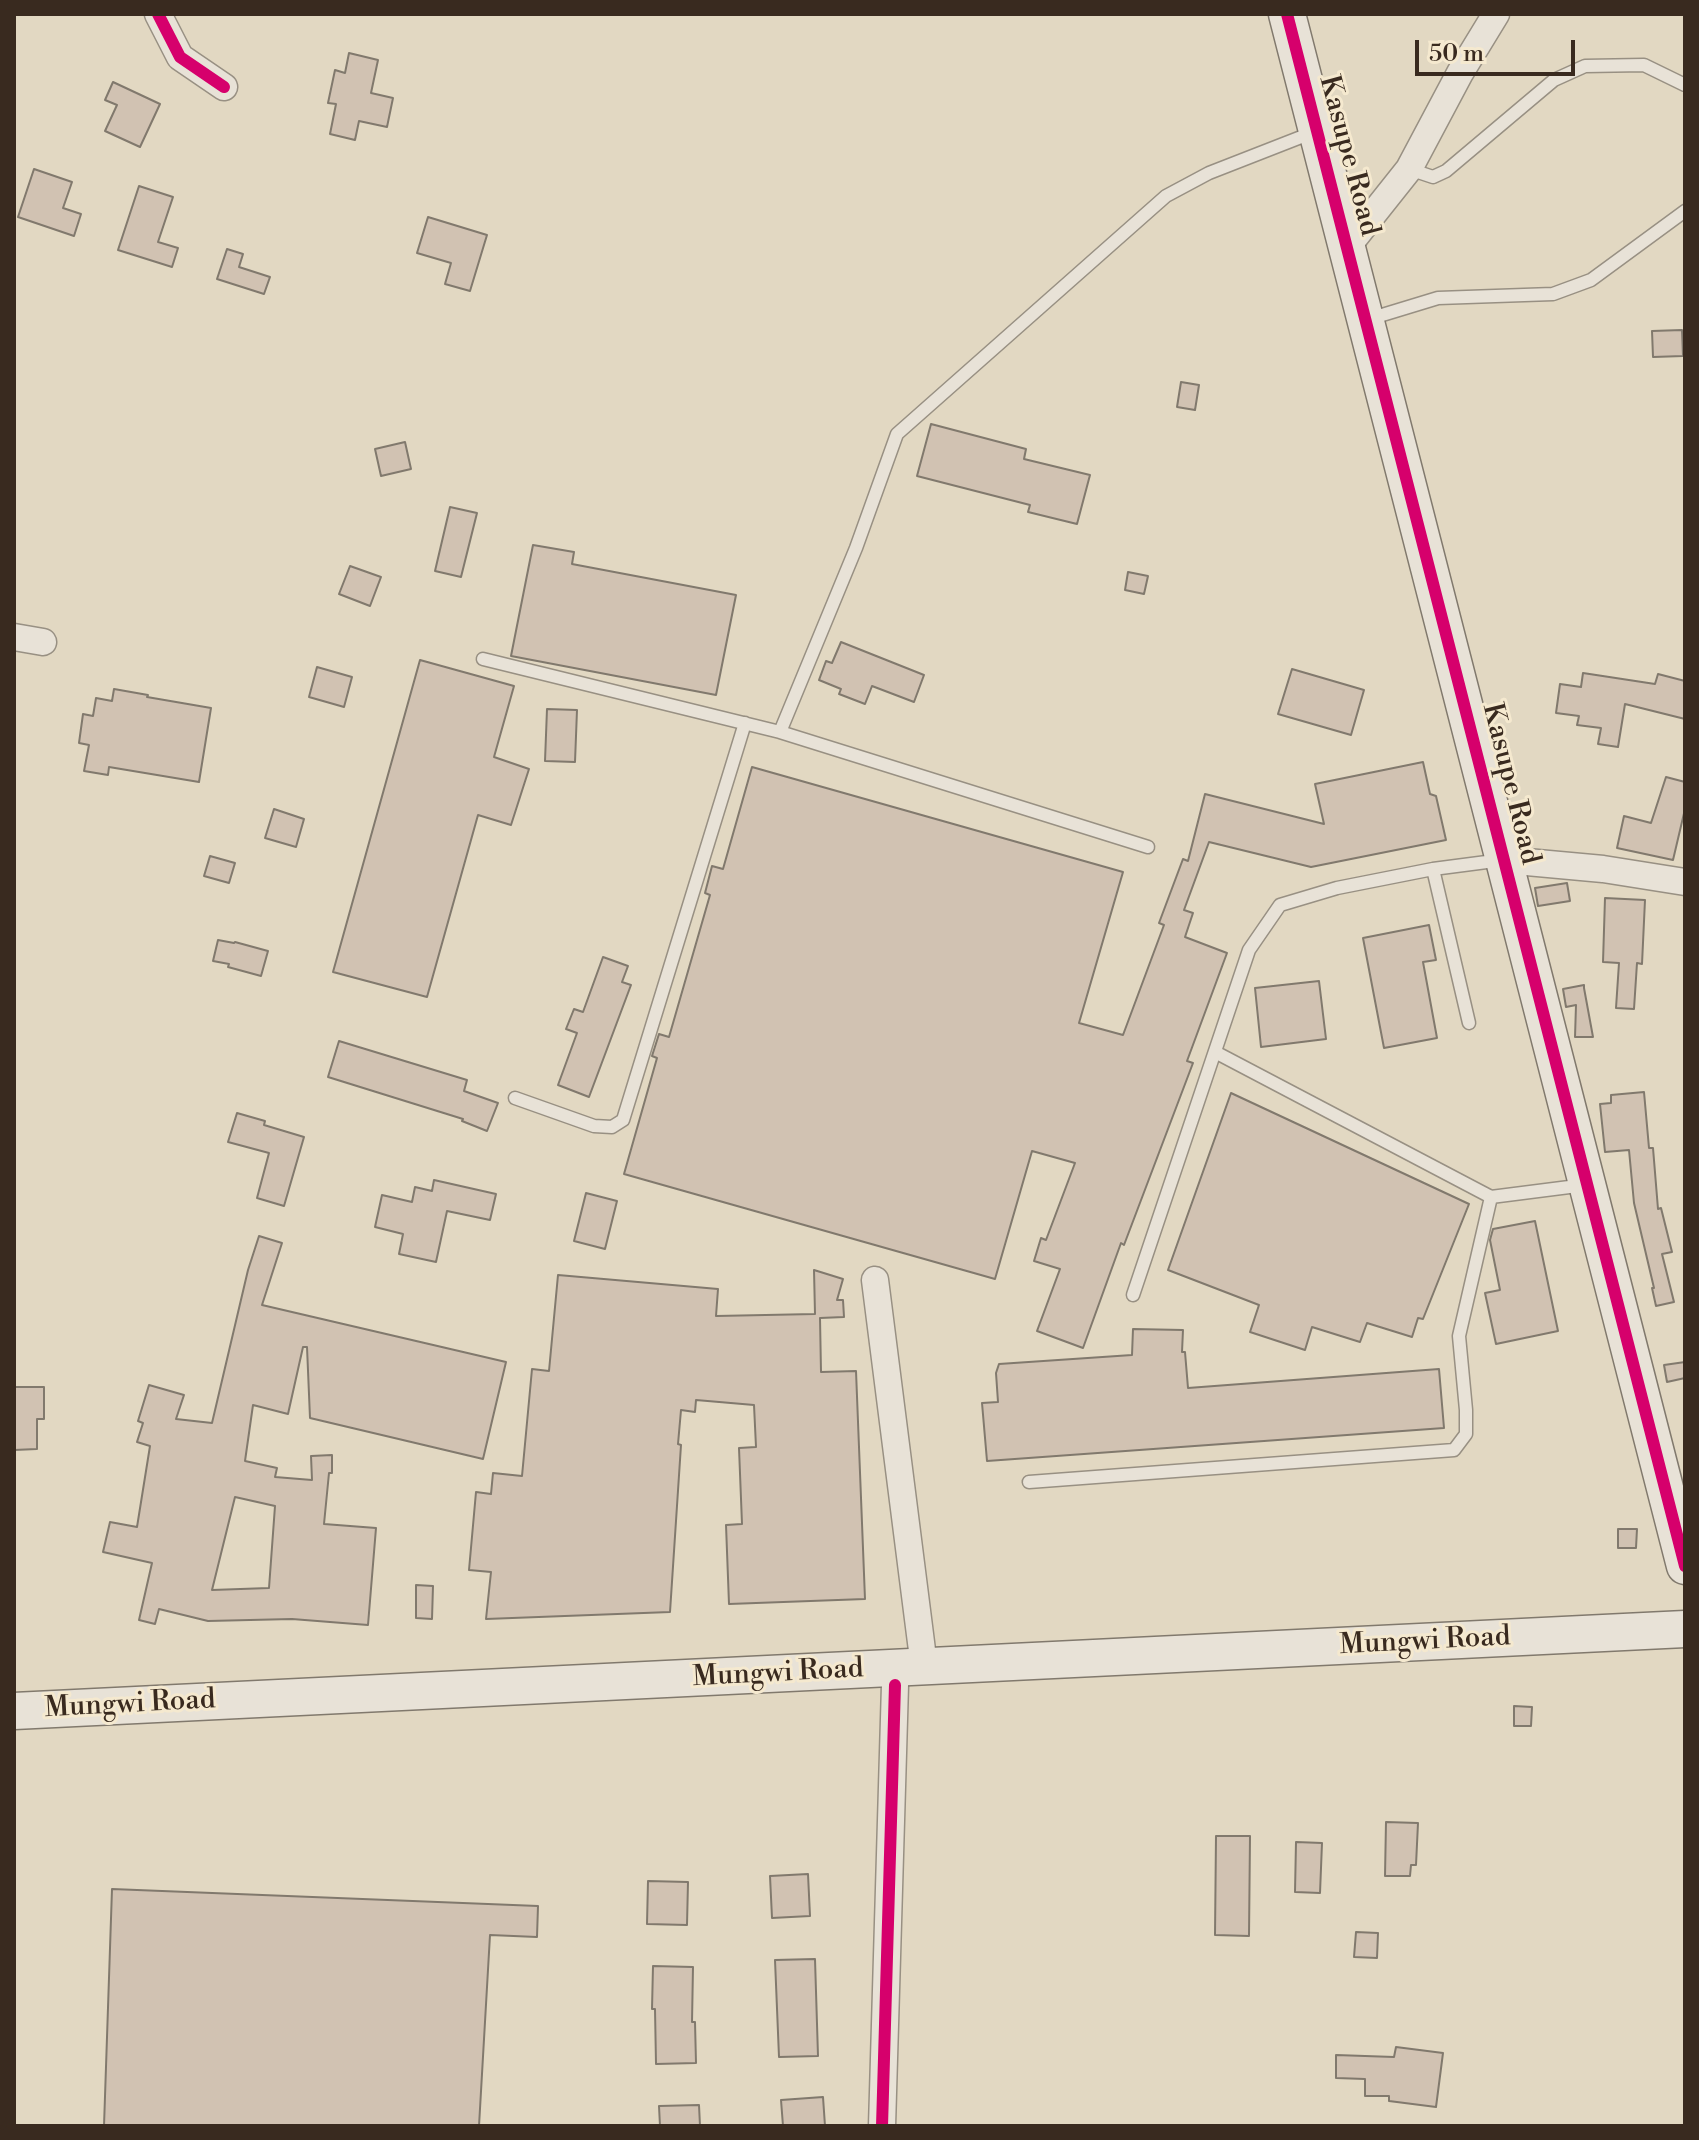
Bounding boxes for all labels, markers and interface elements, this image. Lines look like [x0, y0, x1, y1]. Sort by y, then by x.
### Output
scale bar [1419, 24, 1579, 74]
text: 50 m [1429, 39, 1484, 69]
street label: Kasupe Road [1310, 72, 1386, 240]
street label: Kasupe Road [1474, 700, 1546, 868]
street label: Mungwi Road [1339, 1621, 1511, 1663]
street label: Mungwi Road [692, 1653, 864, 1695]
street label: Mungwi Road [44, 1684, 216, 1726]

